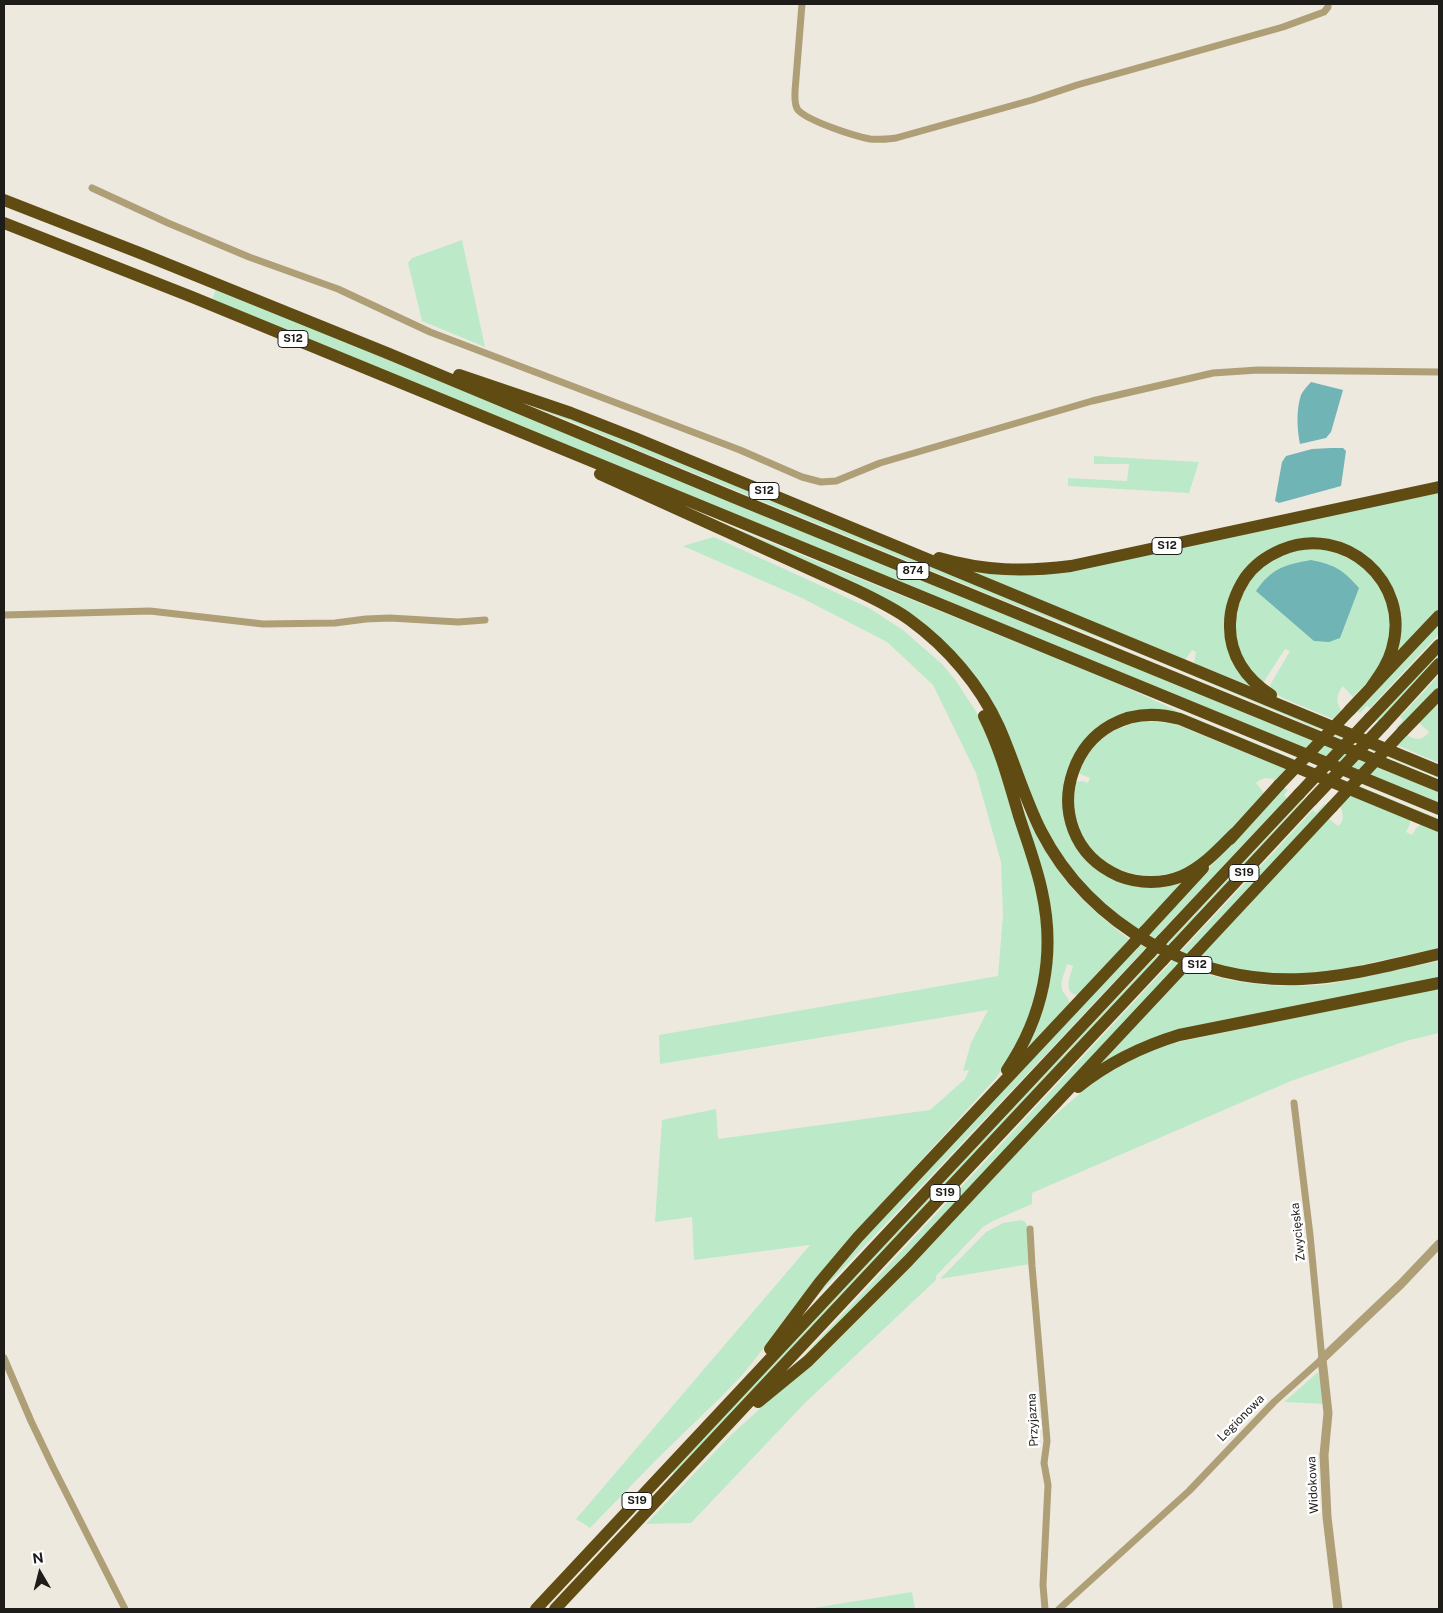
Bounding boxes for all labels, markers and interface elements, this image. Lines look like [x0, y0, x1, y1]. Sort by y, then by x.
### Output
road number: S12 [278, 330, 308, 348]
road number: S12 [749, 482, 779, 500]
road number: S12 [1152, 538, 1182, 554]
road number: 874 [897, 562, 929, 580]
road number: S19 [1229, 864, 1259, 881]
road number: S12 [1182, 956, 1212, 974]
road number: S19 [930, 1184, 960, 1202]
street label: Zwycięska [1288, 1202, 1308, 1262]
street label: Legionowa [1215, 1392, 1267, 1444]
street label: Przyjazna [1024, 1393, 1042, 1447]
street label: Widokowa [1304, 1456, 1322, 1514]
road number: S19 [622, 1492, 652, 1510]
north arrow [15, 1548, 65, 1598]
text: N [31, 1549, 44, 1567]

